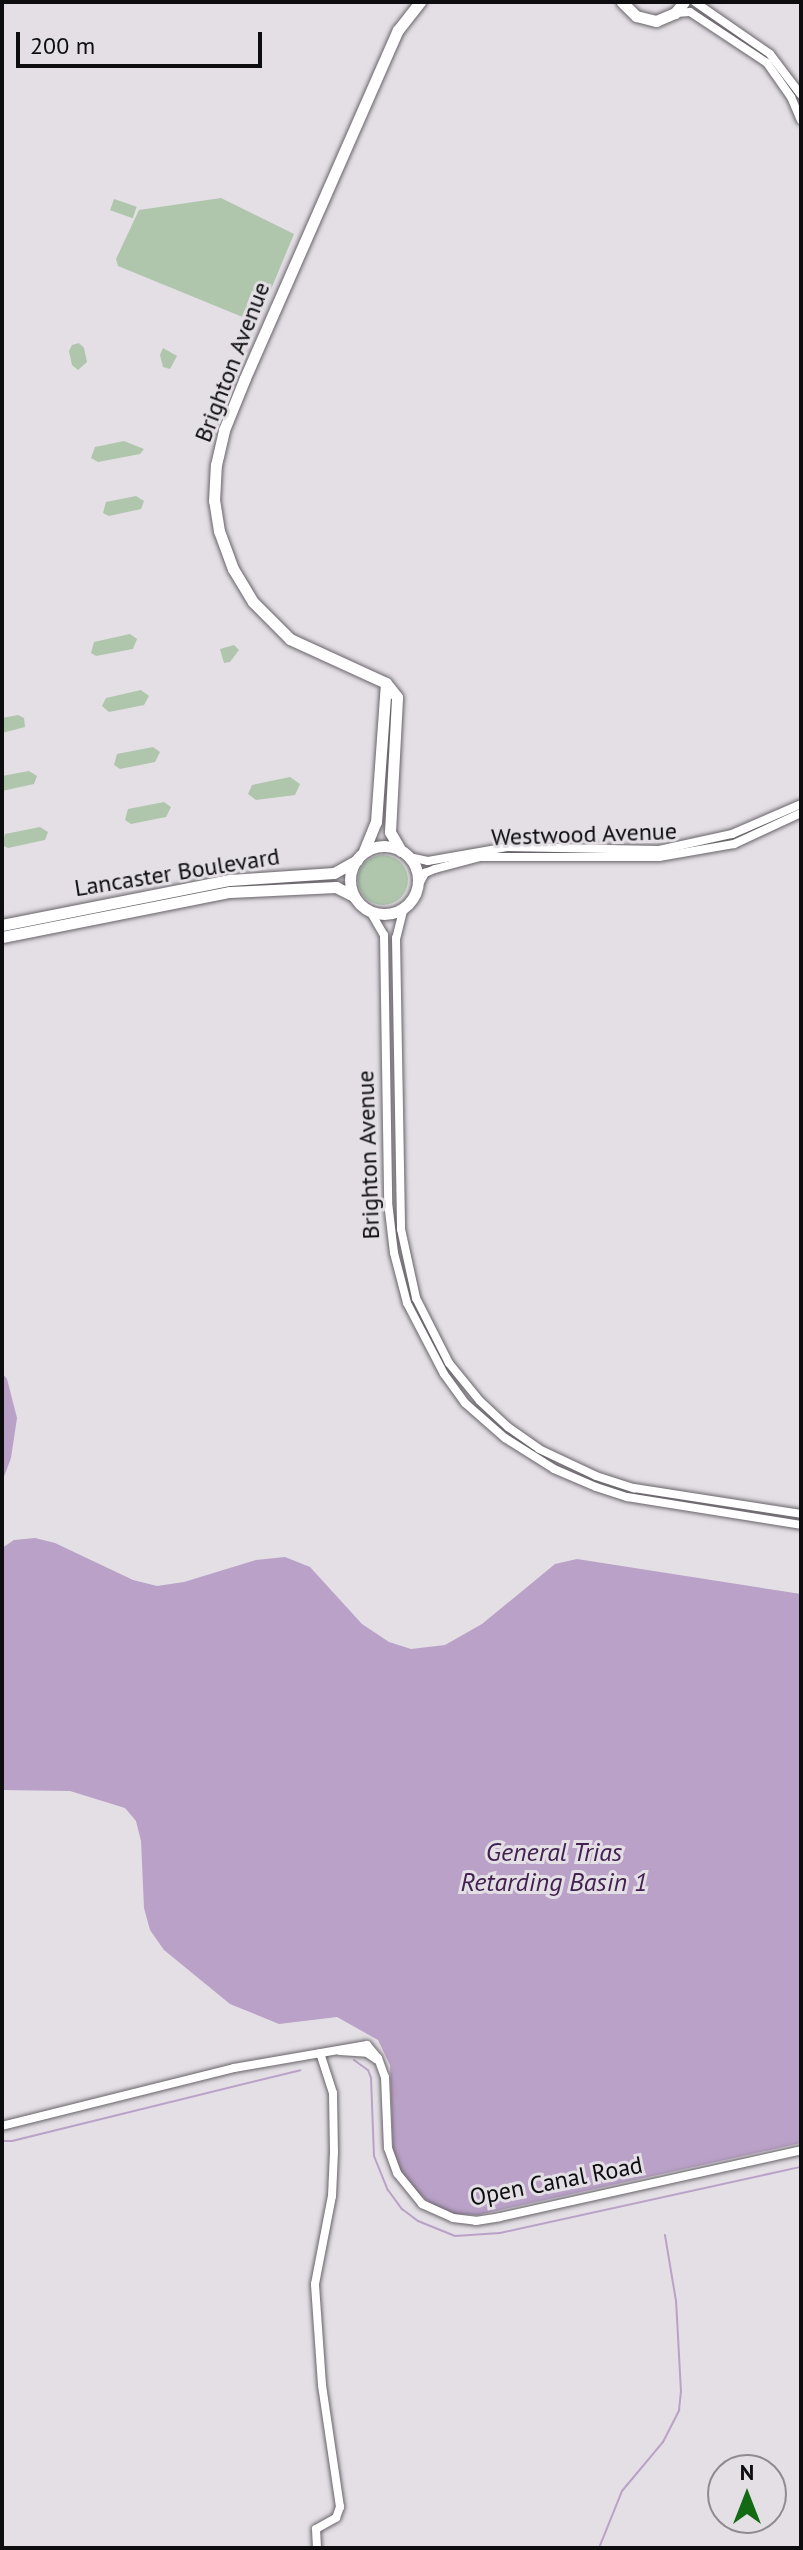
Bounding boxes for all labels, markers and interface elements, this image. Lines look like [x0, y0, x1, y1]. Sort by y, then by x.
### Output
scale bar [20, 16, 266, 66]
text: 200 m [30, 30, 95, 61]
street label: Brighton Avenue [188, 278, 276, 446]
street label: Westwood Avenue [490, 816, 678, 852]
street label: Lancaster Boulevard [72, 842, 282, 902]
street label: Brighton Avenue [351, 1070, 385, 1240]
water label: General Trias Retarding Basin 1 [461, 1836, 647, 1898]
street label: Open Canal Road [467, 2150, 645, 2212]
north arrow [707, 2454, 787, 2534]
text: N [740, 2458, 754, 2486]

